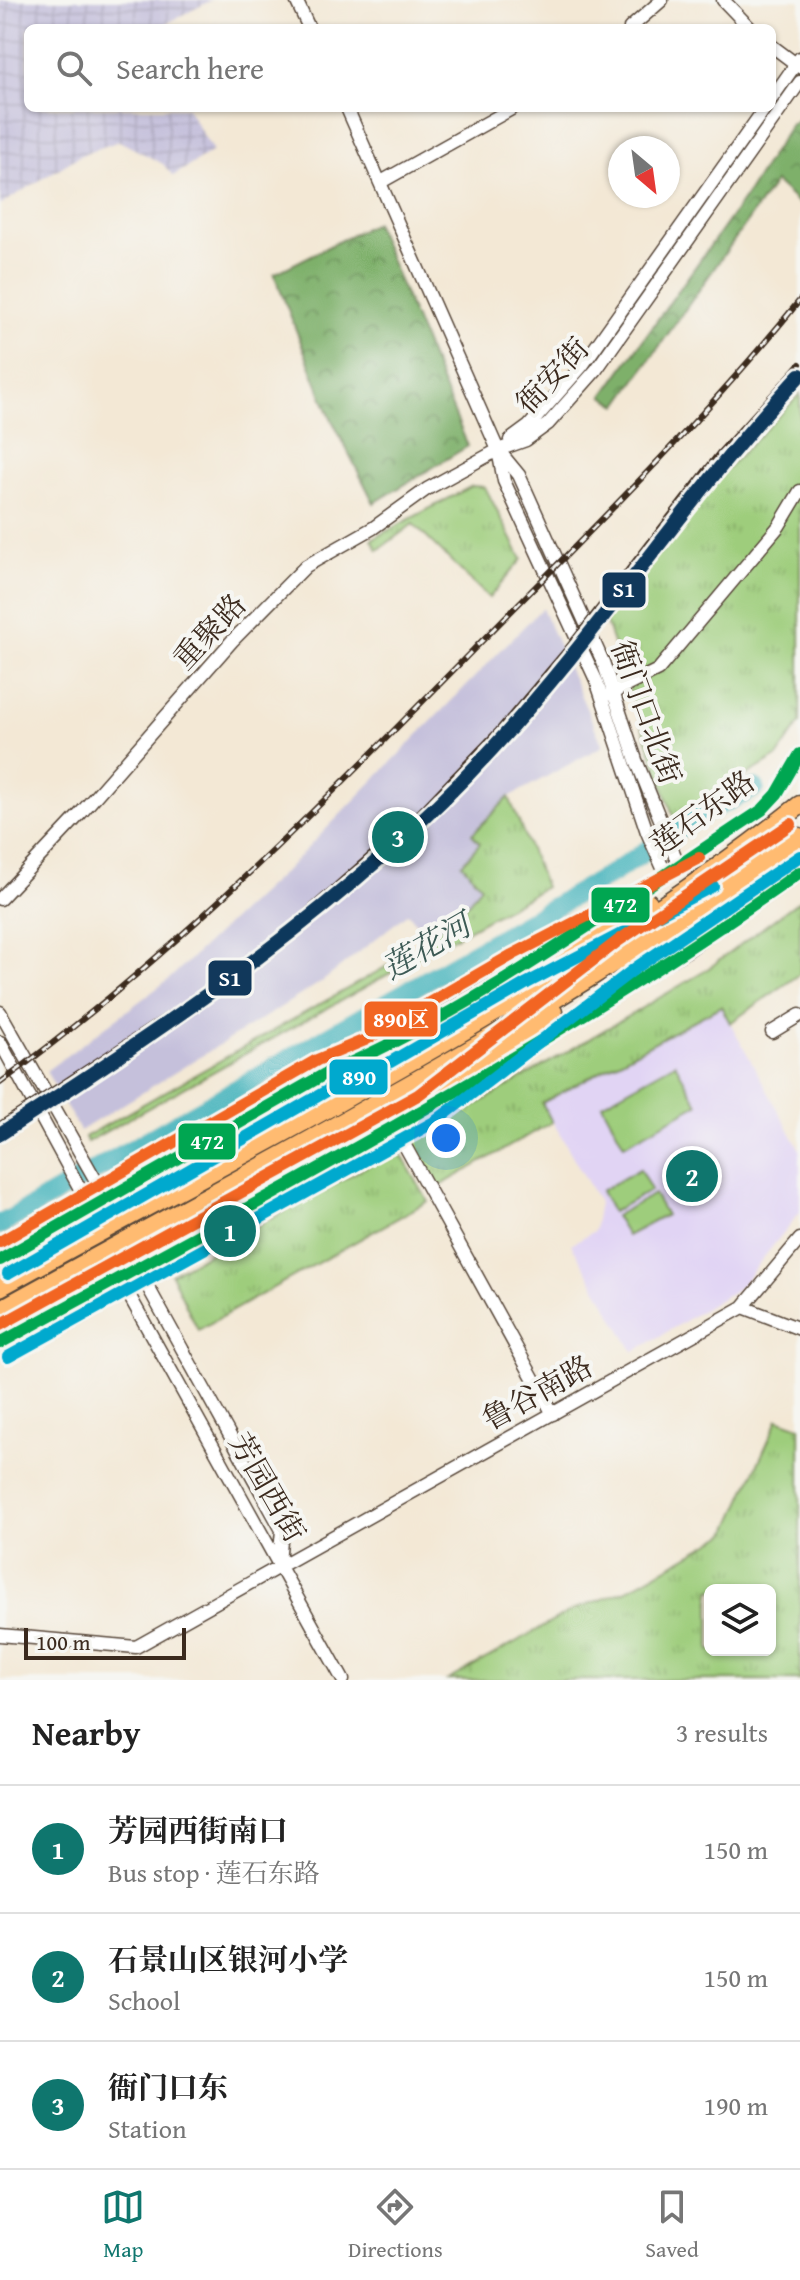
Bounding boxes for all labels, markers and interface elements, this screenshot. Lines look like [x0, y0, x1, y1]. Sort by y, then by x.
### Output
search box [24, 24, 776, 112]
icon: search [52, 46, 96, 90]
text: Search here [116, 46, 264, 90]
north arrow [608, 136, 680, 208]
street label: 衙安街 [505, 327, 599, 423]
line badge: S1 [601, 571, 647, 609]
text: S1 [613, 573, 635, 605]
street label: 重聚路 [162, 583, 256, 679]
street label: 衙门口北街 [601, 634, 693, 790]
street label: 莲石东路 [641, 759, 763, 865]
pin: 3 [372, 807, 424, 867]
line badge: 472 [590, 886, 651, 924]
text: 472 [603, 888, 637, 920]
water label: 莲花河 [373, 899, 484, 990]
line badge: S1 [207, 959, 253, 997]
text: S1 [219, 962, 241, 994]
line badge: 890区 [363, 1000, 439, 1038]
text: 890区 [373, 1003, 429, 1035]
line badge: 890 [328, 1058, 389, 1096]
text: 890 [342, 1061, 376, 1093]
your location [426, 1118, 466, 1158]
line badge: 472 [177, 1122, 237, 1161]
text: 472 [190, 1125, 224, 1157]
pin: 2 [666, 1146, 718, 1206]
pin: 1 [204, 1201, 256, 1261]
street label: 鲁谷南路 [474, 1344, 600, 1440]
street label: 芳园西街 [219, 1424, 317, 1550]
map controls [704, 1584, 776, 1656]
button: layers [704, 1584, 776, 1656]
scale bar [24, 1624, 186, 1660]
text: 100 m [36, 1626, 91, 1658]
text: Nearby [32, 1708, 141, 1757]
text: 3 results [676, 1713, 768, 1752]
text: 芳园西街南口 [108, 1808, 288, 1852]
text: 1 [51, 1830, 65, 1869]
text: 150 m [703, 1830, 768, 1869]
text: Bus stop · 莲石东路 [108, 1853, 319, 1892]
text: 石景山区银河小学 [108, 1937, 348, 1981]
text: 2 [51, 1958, 65, 1997]
text: 150 m [703, 1958, 768, 1997]
text: School [108, 1981, 180, 2020]
text: 衙门口东 [108, 2065, 228, 2109]
text: 3 [51, 2086, 65, 2125]
text: 190 m [703, 2086, 768, 2125]
text: Station [108, 2109, 187, 2148]
tab: Map [101, 2185, 145, 2265]
tab: Directions [348, 2185, 443, 2265]
tab: Saved [645, 2185, 699, 2265]

